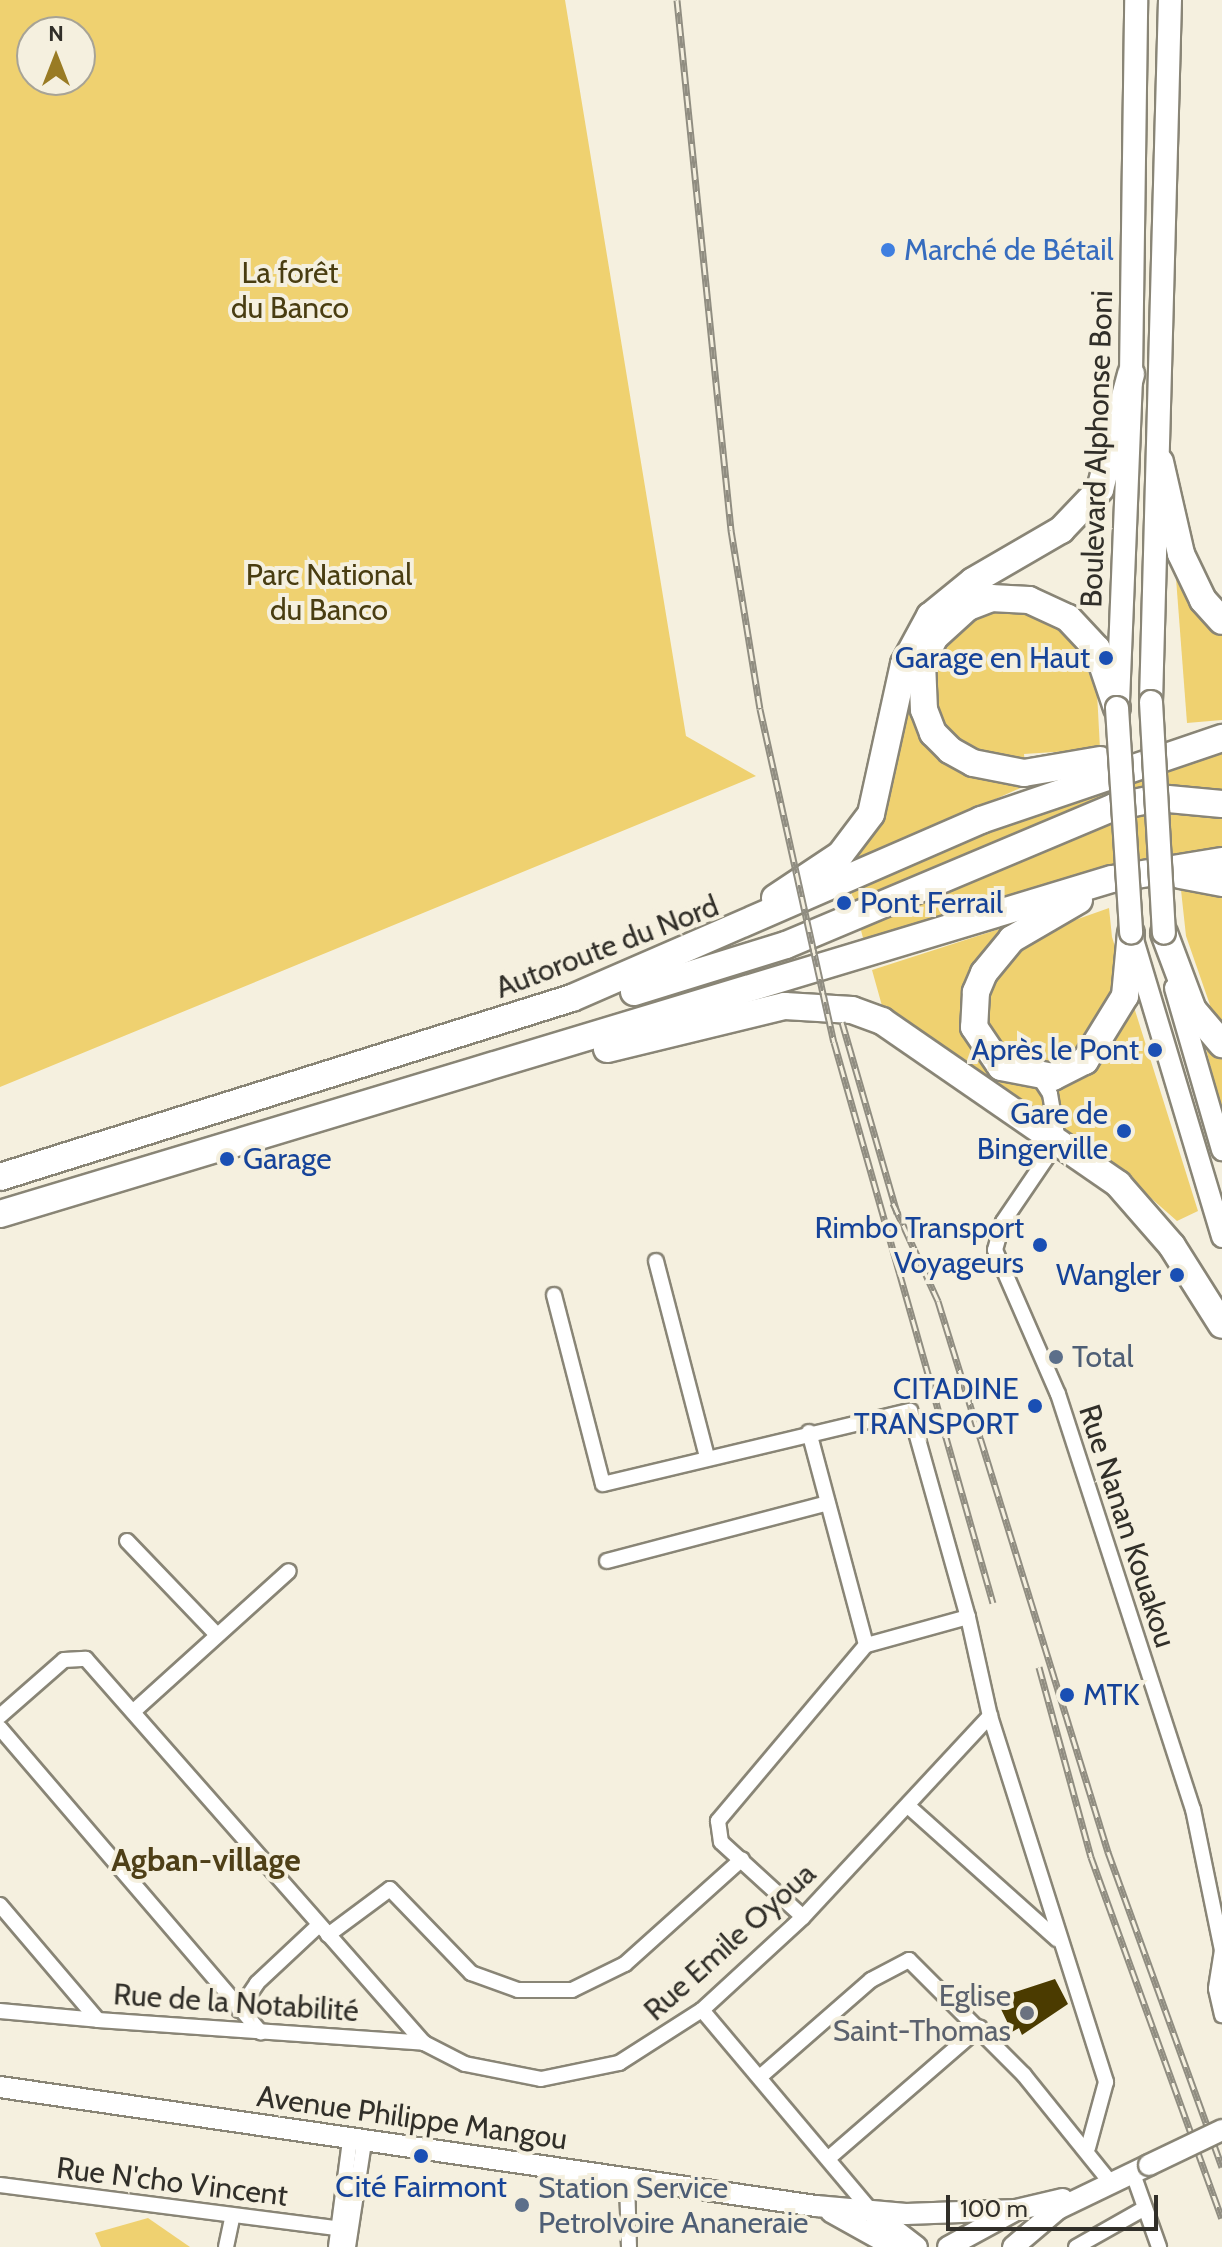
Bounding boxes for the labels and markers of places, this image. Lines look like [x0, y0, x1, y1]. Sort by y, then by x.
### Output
place label: Marché de Bétail [904, 232, 1114, 268]
marker: Marché de Bétail [879, 241, 897, 259]
place label: Garage en Haut [895, 640, 1090, 676]
marker: Garage en Haut [1097, 649, 1115, 667]
place label: Pont Ferrail [860, 885, 1003, 921]
marker: Pont Ferrail [835, 894, 853, 912]
place label: Après le Pont [971, 1032, 1139, 1068]
marker: Après le Pont [1146, 1041, 1164, 1059]
place label: Gare de Bingerville [977, 1096, 1108, 1166]
marker: Gare de Bingerville [1115, 1122, 1133, 1140]
place label: Garage [243, 1141, 332, 1177]
marker: Garage [218, 1150, 236, 1168]
place label: Rimbo Transport Voyageurs [815, 1210, 1024, 1280]
marker: Rimbo Transport Voyageurs [1031, 1236, 1049, 1254]
place label: Wangler [1056, 1257, 1161, 1293]
marker: Wangler [1168, 1266, 1186, 1284]
place label: Total [1072, 1339, 1133, 1375]
marker: Total [1047, 1348, 1065, 1366]
place label: CITADINE TRANSPORT [854, 1371, 1019, 1442]
marker: CITADINE TRANSPORT [1026, 1397, 1044, 1415]
place label: MTK [1083, 1677, 1140, 1713]
marker: MTK [1058, 1686, 1076, 1704]
place label: Eglise Saint-Thomas [833, 1978, 1011, 2048]
marker: Eglise Saint-Thomas [1018, 2004, 1036, 2022]
marker: Cité Fairmont [412, 2147, 430, 2165]
place label: Cité Fairmont [335, 2169, 507, 2205]
place label: Station Service PetroIvoire Ananeraie [538, 2170, 808, 2240]
marker: Station Service PetroIvoire Ananeraie [513, 2196, 531, 2214]

